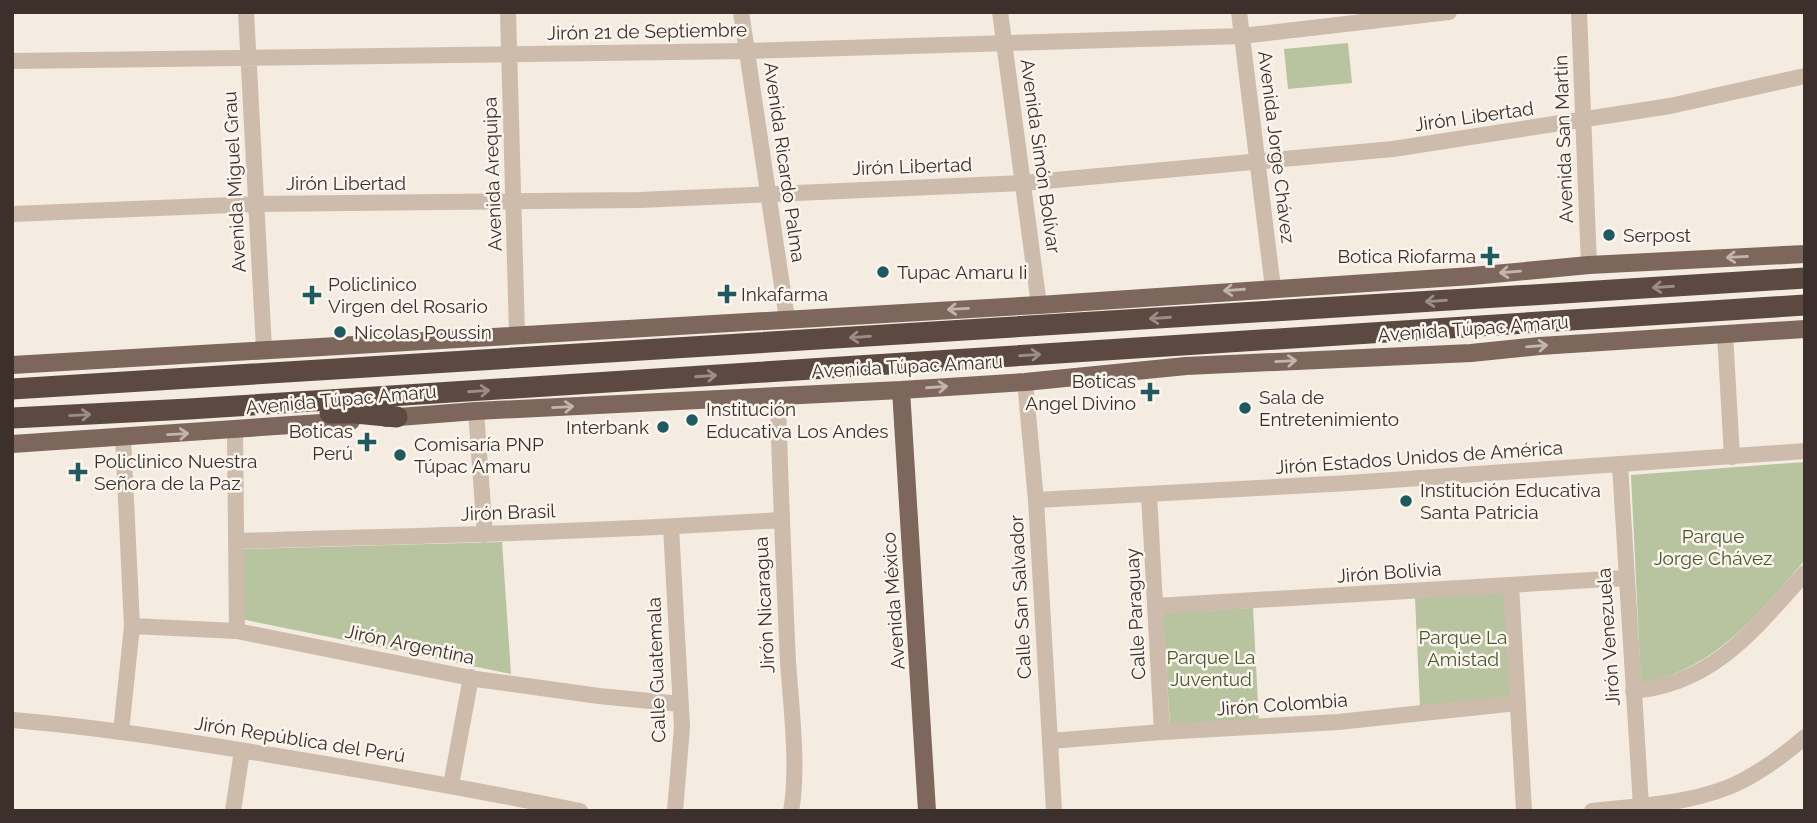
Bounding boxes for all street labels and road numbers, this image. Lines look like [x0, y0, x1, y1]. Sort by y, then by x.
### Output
street label: Jirón 21 de Septiembre [547, 18, 747, 44]
street label: Avenida Jorge Chávez [1254, 50, 1300, 244]
street label: Avenida San Martin [1549, 54, 1577, 224]
street label: Avenida Simón Bolívar [1016, 57, 1066, 255]
street label: Avenida Ricardo Palma [760, 60, 810, 264]
street label: Avenida Miguel Grau [218, 91, 250, 273]
street label: Avenida Arequipa [478, 96, 506, 252]
street label: Jirón Libertad [1413, 97, 1535, 135]
street label: Jirón Libertad [852, 153, 972, 179]
street label: Jirón Libertad [286, 172, 406, 194]
street label: Avenida Túpac Amaru [1377, 310, 1569, 346]
street label: Avenida Túpac Amaru [811, 350, 1003, 382]
street label: Avenida Túpac Amaru [245, 380, 437, 418]
street label: Jirón Estados Unidos de América [1274, 436, 1564, 478]
street label: Jirón Brasil [460, 499, 557, 525]
street label: Calle San Salvador [1005, 514, 1035, 680]
street label: Avenida México [877, 531, 909, 671]
street label: Jirón Nicaragua [749, 536, 779, 674]
street label: Calle Paraguay [1121, 547, 1149, 681]
street label: Jirón Bolivia [1336, 557, 1442, 587]
street label: Jirón Venezuela [1592, 567, 1624, 707]
street label: Calle Guatemala [642, 597, 670, 743]
street label: Jirón Argentina [343, 620, 477, 668]
street label: Jirón Colombia [1216, 688, 1348, 720]
street label: Jirón República del Perú [193, 711, 407, 767]

